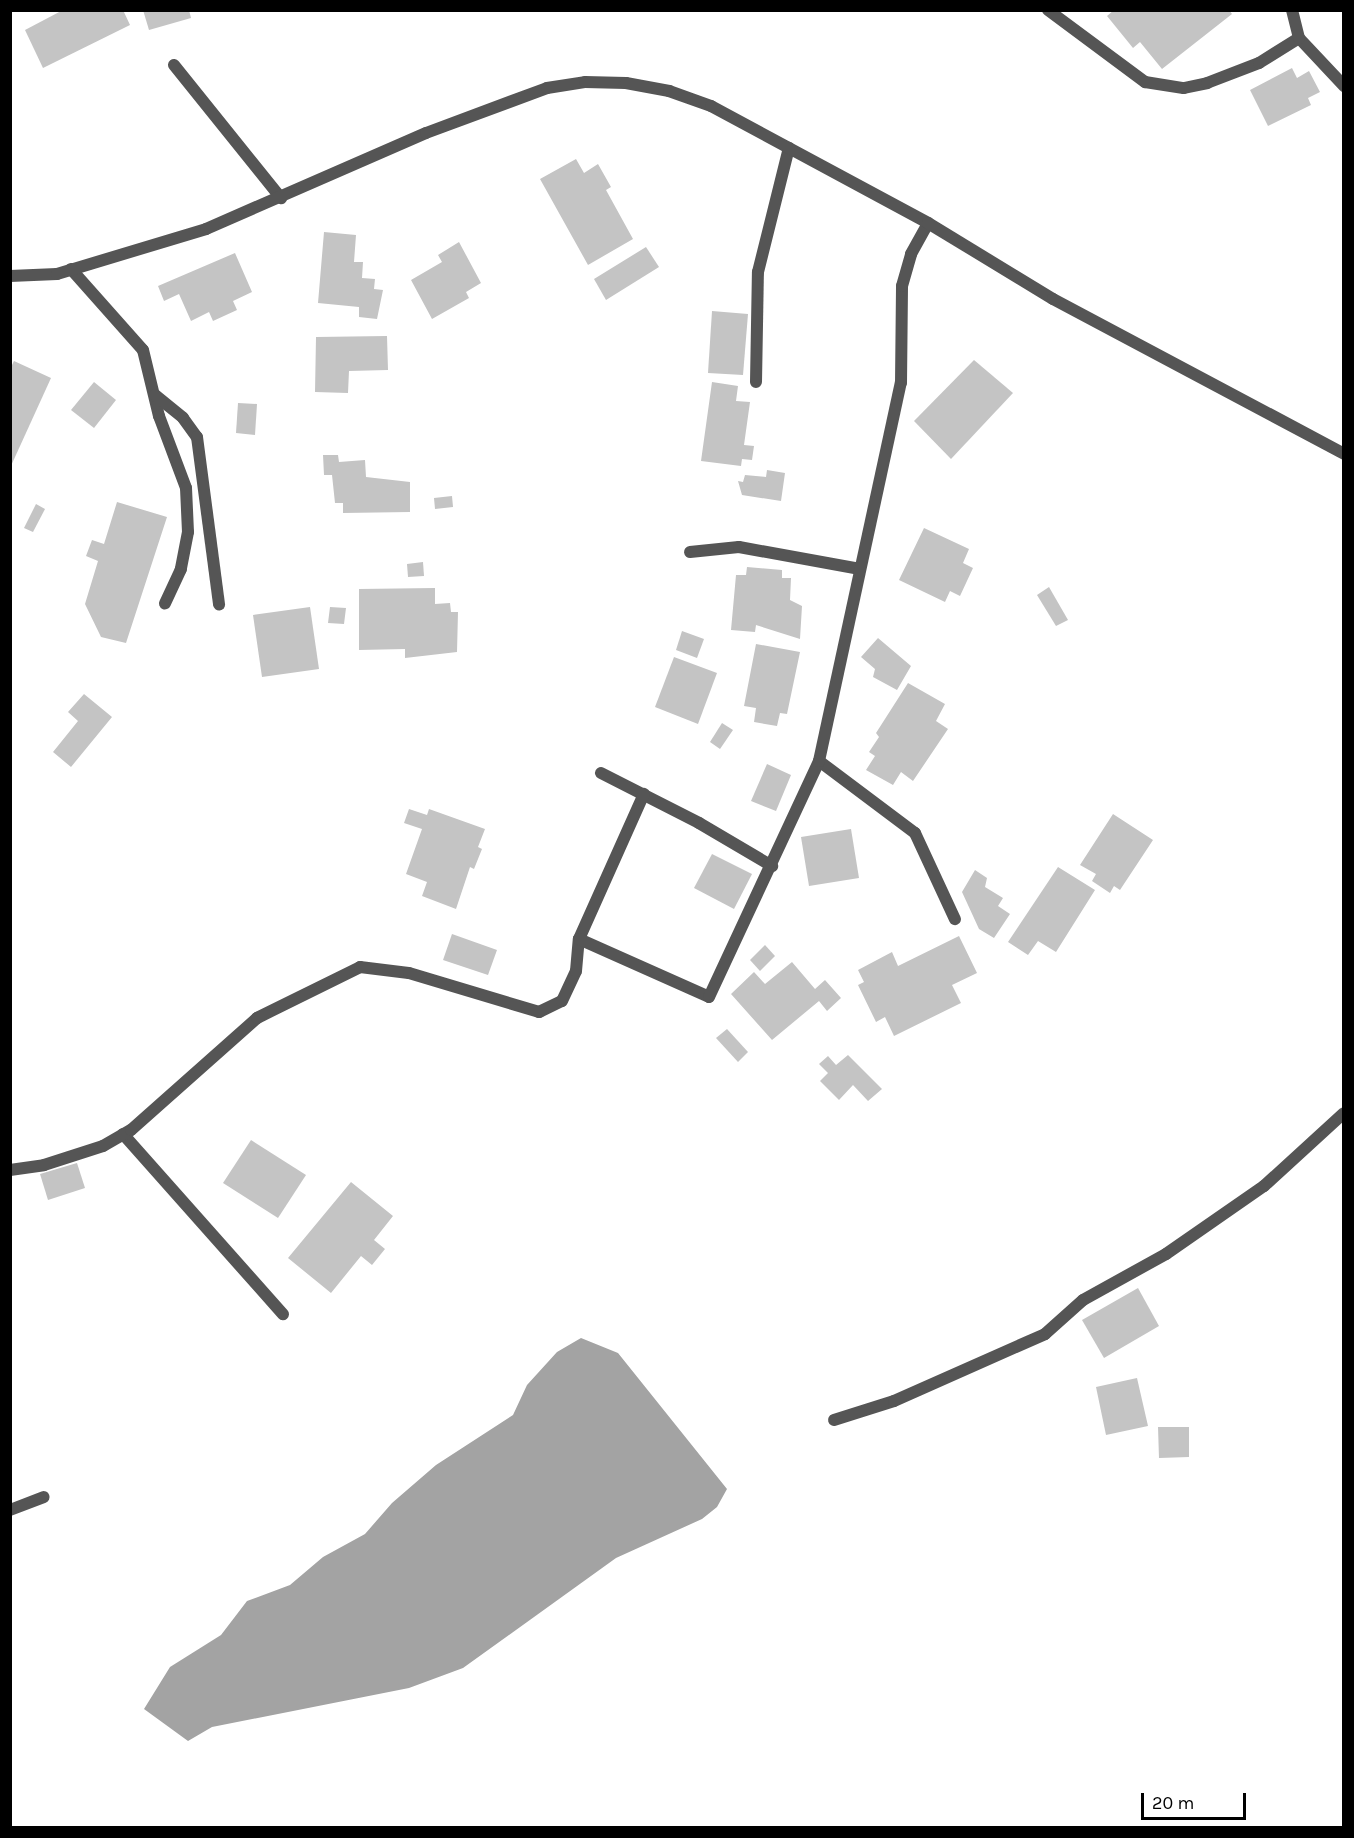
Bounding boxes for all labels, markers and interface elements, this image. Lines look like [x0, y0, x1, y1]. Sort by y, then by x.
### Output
scale bar [1144, 1781, 1249, 1819]
text: 20 m [1152, 1792, 1194, 1814]

